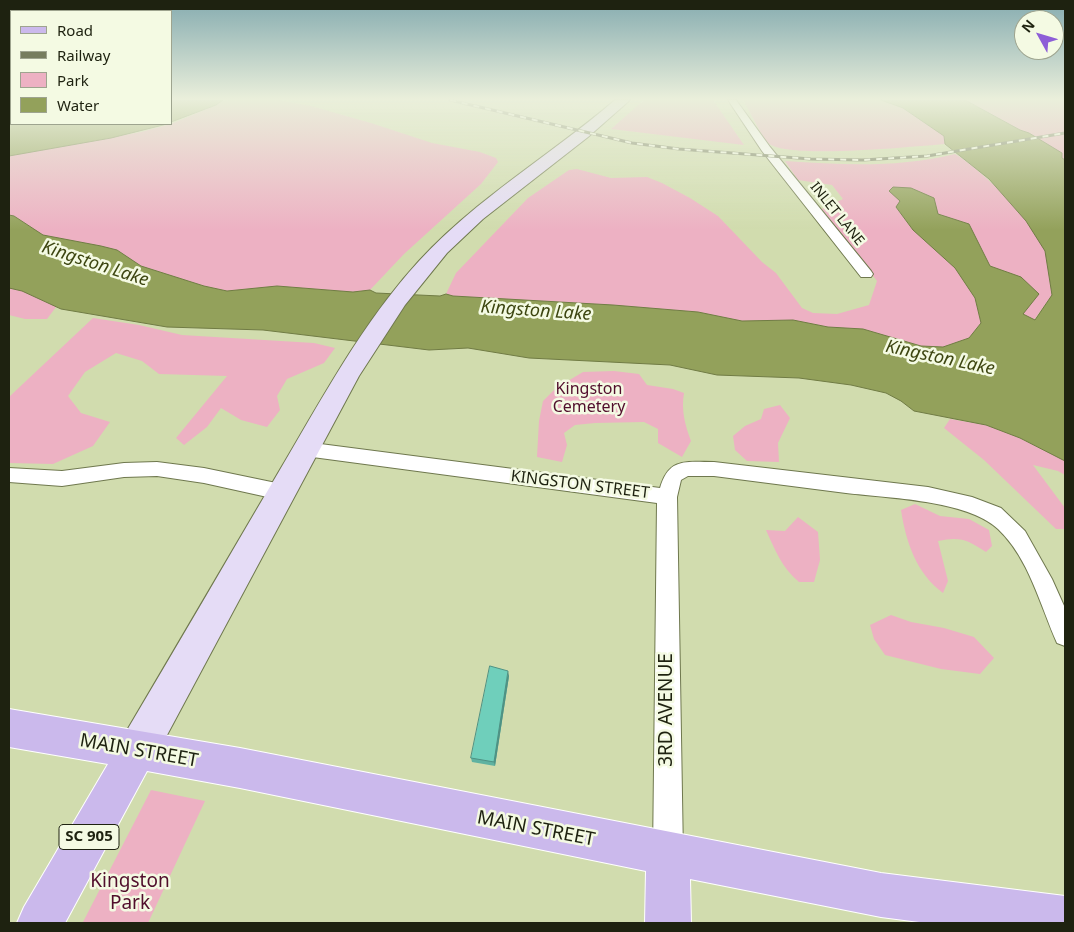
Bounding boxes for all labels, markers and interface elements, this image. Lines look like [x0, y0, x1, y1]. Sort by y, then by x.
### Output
legend [10, 10, 172, 125]
north arrow [1014, 10, 1064, 60]
text: N [1017, 15, 1039, 36]
text: Road [57, 20, 93, 40]
text: Railway [57, 45, 110, 65]
text: Park [57, 70, 89, 90]
text: Water [57, 95, 99, 115]
street label: INLET LANE [806, 179, 868, 249]
water label: Kingston Lake [39, 237, 151, 291]
water label: Kingston Lake [480, 296, 592, 326]
water label: Kingston Lake [883, 336, 997, 380]
park label: Kingston Cemetery [553, 379, 625, 417]
street label: KINGSTON STREET [510, 467, 650, 503]
street label: 3RD AVENUE [656, 653, 678, 767]
street label: MAIN STREET [78, 729, 200, 773]
street label: MAIN STREET [475, 806, 597, 852]
road number: SC 905 [59, 824, 119, 850]
park label: Kingston Park [90, 871, 170, 915]

